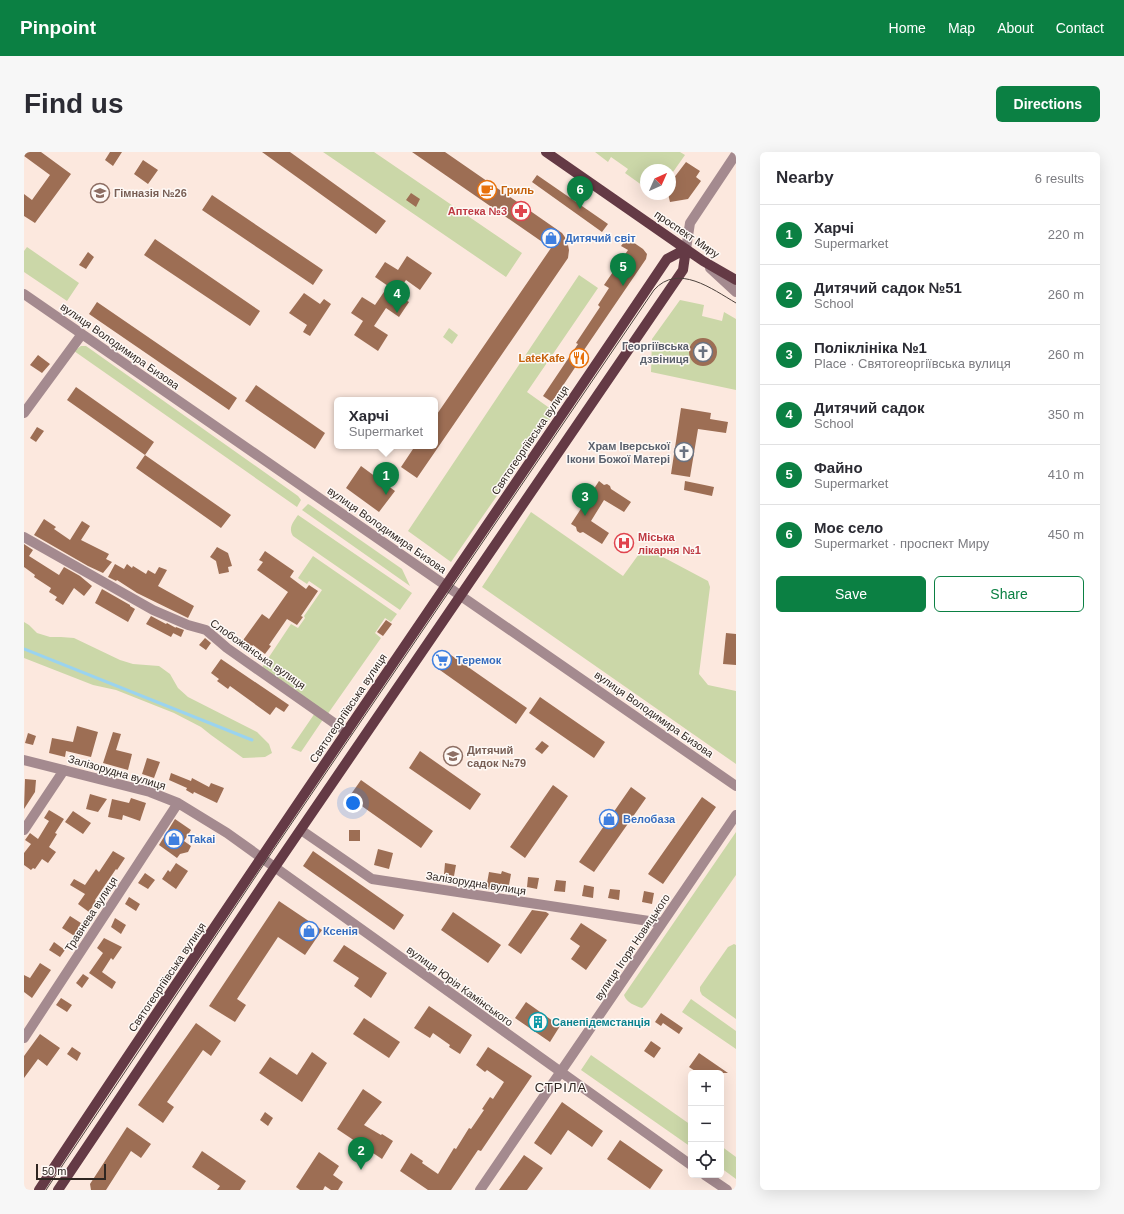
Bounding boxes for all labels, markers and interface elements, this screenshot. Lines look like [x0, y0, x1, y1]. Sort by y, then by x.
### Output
text: Pinpoint [20, 17, 96, 38]
text: Home [889, 20, 926, 36]
text: Map [948, 20, 975, 36]
text: About [997, 20, 1034, 36]
text: Contact [1056, 20, 1104, 36]
button: Directions [996, 86, 1100, 122]
text: Find us [24, 88, 124, 119]
north arrow [640, 164, 676, 200]
text: Nearby [776, 168, 834, 187]
text: 6 results [1035, 171, 1084, 186]
pin: 6 [567, 176, 593, 209]
cafe icon: Гриль [476, 179, 498, 201]
school or university icon: Гімназія №26 [89, 182, 111, 204]
place label: Гриль [501, 184, 534, 196]
place label: Гімназія №26 [114, 187, 187, 199]
pharmacy icon: Аптека №3 [510, 200, 532, 222]
place label: Аптека №3 [448, 205, 507, 217]
street label: проспект Миру [652, 208, 722, 260]
text: Харчі [814, 219, 854, 236]
shop icon: Дитячий світ [540, 227, 562, 249]
text: 1 [785, 227, 793, 242]
text: 220 m [1048, 227, 1084, 242]
place label: Дитячий світ [565, 232, 636, 244]
text: Supermarket [814, 236, 888, 251]
pin: 5 [610, 253, 636, 286]
text: Дитячий садок №51 [814, 279, 962, 296]
pin: 4 [384, 280, 410, 313]
text: 2 [785, 287, 793, 302]
text: 260 m [1048, 287, 1084, 302]
text: School [814, 296, 854, 311]
street label: вулиця Володимира Бизова [58, 300, 182, 392]
text: Поліклініка №1 [814, 339, 927, 356]
place label: Георгіївська дзвіниця [622, 340, 690, 365]
church icon: Георгіївська дзвіниця [692, 341, 714, 363]
restaurant icon: LateKafe [568, 347, 590, 369]
text: 3 [785, 347, 793, 362]
text: 260 m [1048, 347, 1084, 362]
place label: LateKafe [519, 352, 565, 364]
text: Place · Святогеоргіївська вулиця [814, 356, 1011, 371]
street label: Святогеоргіївська вулиця [489, 383, 571, 497]
popup [334, 397, 438, 449]
text: Дитячий садок [814, 399, 924, 416]
text: Харчі [349, 407, 389, 424]
text: 4 [785, 407, 793, 422]
text: 350 m [1048, 407, 1084, 422]
text: School [814, 416, 854, 431]
text: Supermarket [349, 424, 423, 439]
place label: Храм Іверської Ікони Божої Матері [567, 440, 671, 465]
church icon: Храм Іверської Ікони Божої Матері [673, 441, 695, 463]
text: Файно [814, 459, 863, 476]
pin: 1 [373, 462, 399, 495]
text: 5 [785, 467, 793, 482]
text: 410 m [1048, 467, 1084, 482]
text: Supermarket [814, 476, 888, 491]
pin: 3 [572, 483, 598, 516]
street label: вулиця Володимира Бизова [325, 484, 449, 576]
text: Моє село [814, 519, 883, 536]
text: 6 [785, 527, 793, 542]
text: 450 m [1048, 527, 1084, 542]
place label: Міська лікарня №1 [638, 531, 701, 556]
hospital icon: Міська лікарня №1 [613, 532, 635, 554]
text: Supermarket · проспект Миру [814, 536, 989, 551]
button: Save [776, 576, 926, 612]
button: Share [934, 576, 1084, 612]
street label: Слобожанська вулиця [208, 617, 308, 692]
supermarket icon: Теремок [431, 649, 453, 671]
street label: Святогеоргіївська вулиця [307, 651, 389, 765]
place label: Теремок [456, 654, 502, 666]
street label: вулиця Володимира Бизова [592, 668, 716, 760]
place label: Дитячий садок №79 [467, 744, 526, 769]
school or university icon: Дитячий садок №79 [442, 745, 464, 767]
street label: Залізорудна вулиця [67, 752, 167, 792]
your location [343, 793, 363, 813]
shop icon: Велобаза [598, 808, 620, 830]
place label: Велобаза [623, 813, 676, 825]
shop icon: Takai [163, 828, 185, 850]
place label: Takai [188, 833, 215, 845]
street label: Залізорудна вулиця [425, 869, 527, 897]
street label: Травнева вулиця [62, 874, 120, 954]
street label: вулиця Ігоря Новицького [592, 892, 672, 1002]
street label: Святогеоргіївська вулиця [126, 920, 208, 1034]
shop icon: Ксенія [298, 920, 320, 942]
place label: Ксенія [323, 925, 358, 937]
street label: вулиця Юрія Камінського [405, 943, 515, 1029]
building icon: Санепідемстанція [527, 1011, 549, 1033]
place label: Санепідемстанція [552, 1016, 650, 1028]
map controls [688, 1070, 724, 1178]
button: + [688, 1070, 724, 1106]
district label: СТРІЛА [535, 1080, 587, 1095]
button: − [688, 1106, 724, 1142]
pin: 2 [348, 1137, 374, 1170]
button: locate [688, 1142, 724, 1178]
scale bar [36, 1162, 106, 1181]
text: 50 m [42, 1165, 66, 1177]

